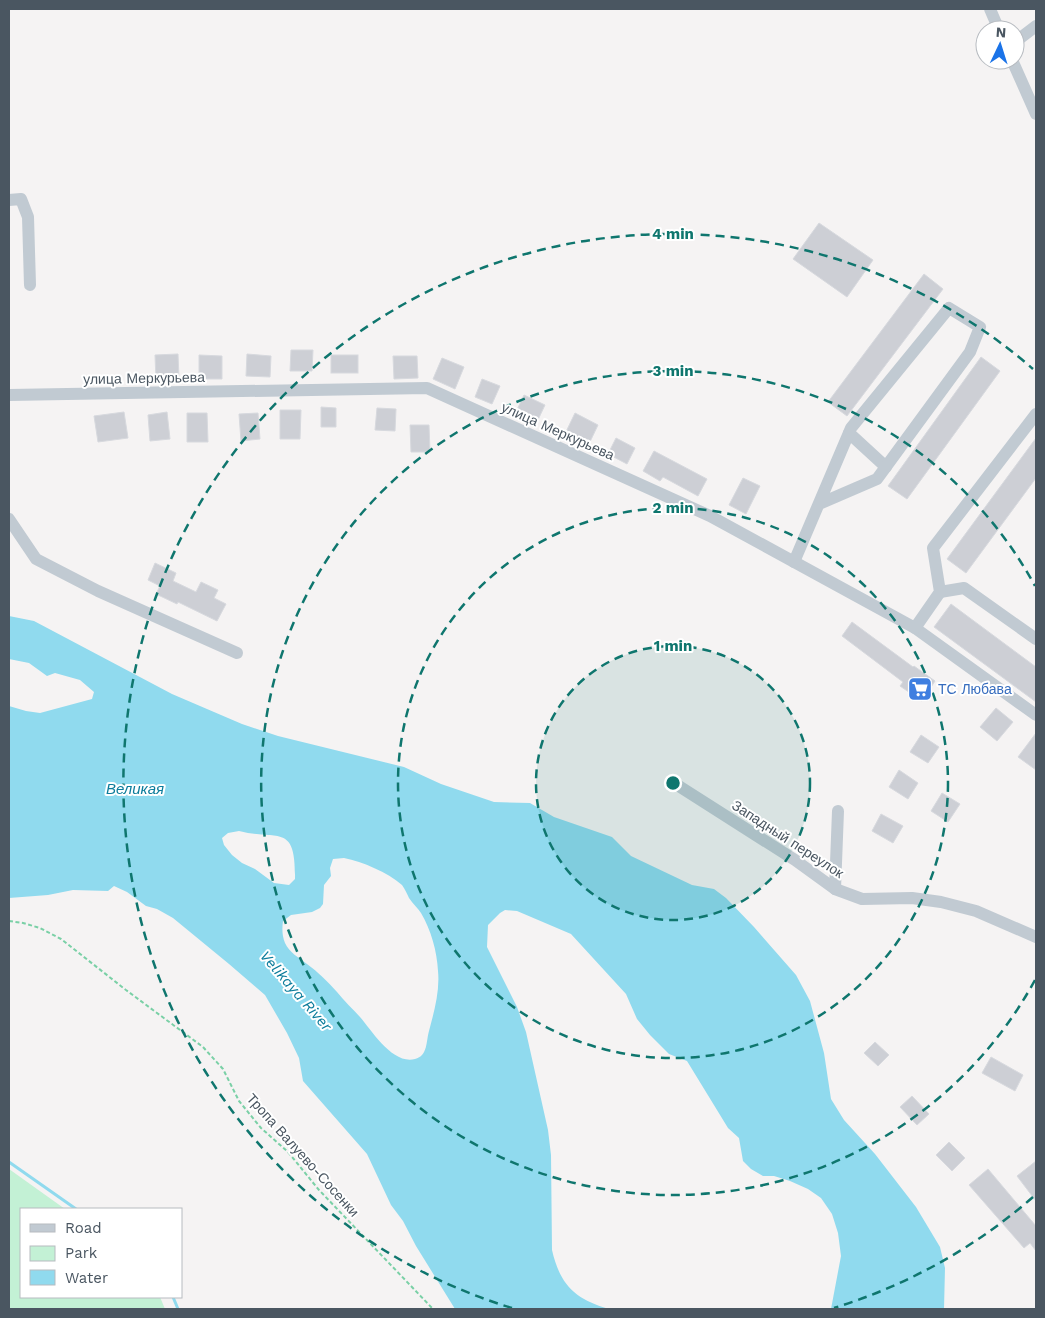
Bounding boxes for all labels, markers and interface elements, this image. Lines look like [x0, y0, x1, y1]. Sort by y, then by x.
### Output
north arrow [975, 20, 1025, 70]
text: N [995, 24, 1007, 40]
text: 4 min [652, 225, 694, 243]
text: 3 min [653, 362, 693, 380]
street label: улица Меркурьева [83, 369, 205, 387]
street label: улица Меркурьева [499, 399, 617, 463]
text: 2 min [652, 499, 694, 517]
text: 1 min [654, 637, 692, 655]
supermarket icon: ТС Любава [907, 676, 933, 702]
place label: ТС Любава [938, 681, 1012, 697]
centre of rings [664, 774, 682, 792]
water label: Великая [106, 780, 164, 798]
street label: Западный переулок [729, 797, 848, 882]
water label: Velikaya River [256, 947, 337, 1036]
street label: Тропа Валуево-Сосенки [244, 1090, 362, 1220]
legend [20, 1208, 182, 1298]
text: Road [65, 1219, 102, 1237]
text: Park [65, 1244, 98, 1262]
text: Water [65, 1269, 108, 1287]

